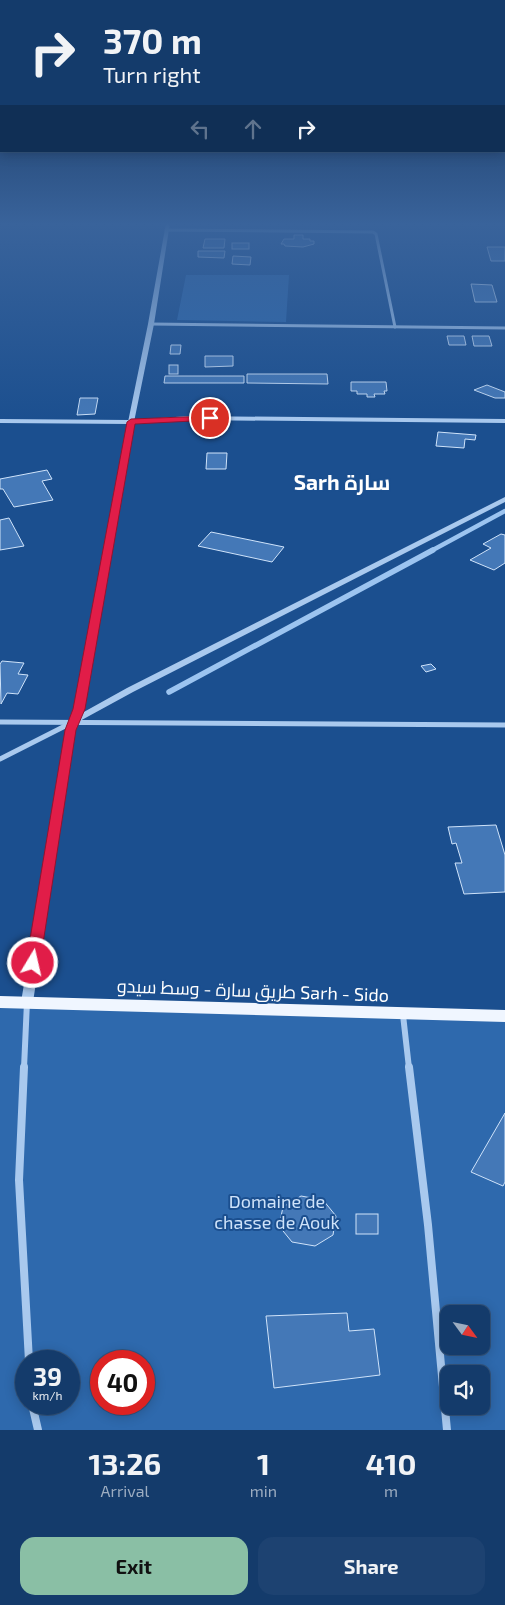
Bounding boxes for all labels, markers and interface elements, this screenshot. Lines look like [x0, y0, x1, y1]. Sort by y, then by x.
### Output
text: 370 m [103, 19, 202, 61]
icon: right [20, 20, 85, 85]
text: Turn right [103, 61, 201, 87]
icon: left [186, 115, 214, 143]
icon: ahead [239, 115, 267, 143]
icon: right [292, 115, 320, 143]
pin [189, 397, 231, 439]
icon: arrive [196, 404, 224, 432]
district label: Sarh سارة [294, 469, 390, 495]
position arrow [6, 936, 58, 988]
street label: طريق سارة - وسط سيدو Sarh - Sido [116, 974, 389, 1008]
park label: Domaine de chasse de Aouk [214, 1190, 340, 1233]
north arrow [440, 1305, 490, 1355]
map controls [440, 1305, 490, 1415]
speed limit sign: 40 [90, 1350, 155, 1415]
text: 39 [33, 1361, 62, 1391]
button: sound [440, 1365, 490, 1415]
text: km/h [33, 1388, 62, 1402]
text: 13:26 [88, 1445, 161, 1481]
text: 1 [257, 1445, 270, 1481]
text: 410 [366, 1445, 417, 1481]
text: Arrival [101, 1481, 149, 1500]
text: min [250, 1481, 277, 1500]
text: m [384, 1481, 398, 1500]
button: Exit [20, 1537, 248, 1595]
button: Share [258, 1537, 485, 1595]

